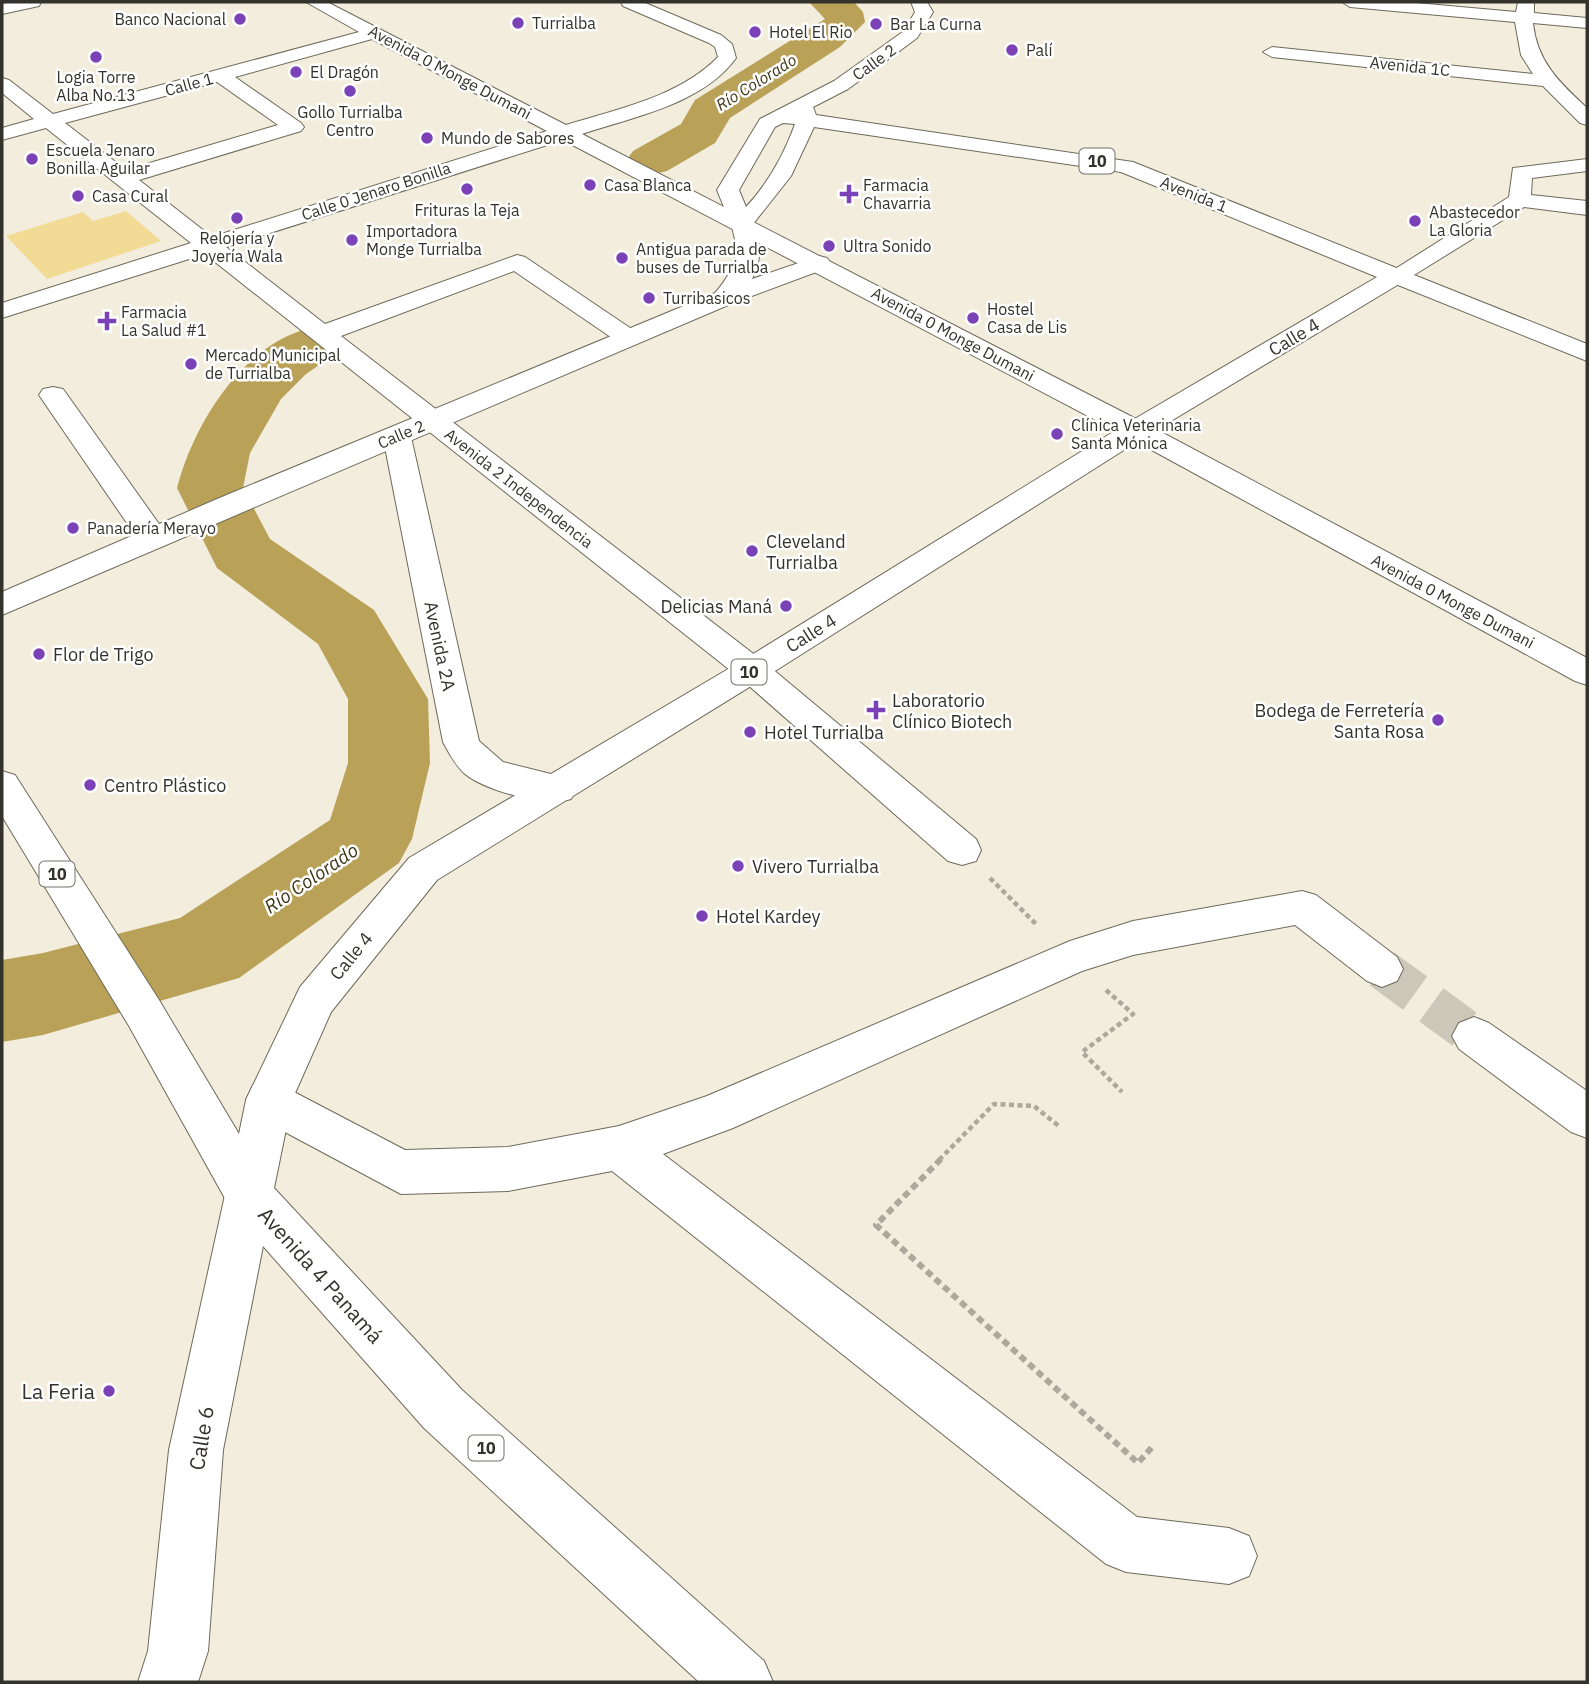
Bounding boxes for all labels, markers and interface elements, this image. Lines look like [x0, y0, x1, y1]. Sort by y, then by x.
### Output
place label: Banco Nacional [114, 9, 226, 29]
marker: Banco Nacional [232, 11, 248, 27]
place label: Turrialba [532, 13, 596, 33]
place label: Bar La Curna [890, 14, 982, 34]
marker: Turrialba [510, 15, 526, 31]
marker: Bar La Curna [868, 16, 884, 32]
street label: Avenida 0 Monge Dumani [365, 20, 535, 124]
place label: Hotel El Rio [769, 22, 852, 42]
marker: Hotel El Rio [747, 24, 763, 40]
street label: Calle 2 [848, 39, 900, 85]
place label: Palí [1026, 40, 1052, 60]
marker: Palí [1004, 42, 1020, 58]
marker: Logia Torre Alba No.13 [88, 49, 104, 65]
water label: Río Colorado [712, 49, 800, 115]
street label: Avenida 1C [1369, 52, 1451, 80]
place label: El Dragón [310, 62, 379, 82]
marker: El Dragón [288, 64, 304, 80]
place label: Logia Torre Alba No.13 [56, 67, 136, 105]
street label: Calle 1 [163, 68, 215, 100]
marker: Gollo Turrialba Centro [342, 83, 358, 99]
place label: Gollo Turrialba Centro [297, 102, 403, 140]
place label: Mundo de Sabores [441, 128, 574, 148]
marker: Mundo de Sabores [419, 130, 435, 146]
place label: Escuela Jenaro Bonilla Aguilar [46, 140, 155, 178]
road number: 10 [1080, 148, 1114, 174]
marker: Escuela Jenaro Bonilla Aguilar [24, 151, 40, 167]
street label: Calle 0 Jenaro Bonilla [299, 157, 454, 225]
street label: Avenida 1 [1157, 171, 1231, 217]
place label: Casa Blanca [604, 175, 692, 195]
place label: Farmacia Chavarria [863, 175, 931, 213]
marker: Casa Blanca [582, 177, 598, 193]
marker: Frituras la Teja [459, 181, 475, 197]
place label: Casa Cural [92, 186, 168, 206]
marker: Farmacia Chavarria [841, 186, 857, 202]
marker: Casa Cural [70, 188, 86, 204]
place label: Frituras la Teja [414, 200, 520, 220]
place label: Abastecedor La Gloria [1429, 202, 1520, 240]
marker: Relojería y Joyería Wala [229, 210, 245, 226]
marker: Abastecedor La Gloria [1407, 213, 1423, 229]
place label: Importadora Monge Turrialba [366, 221, 482, 259]
place label: Relojería y Joyería Wala [191, 228, 283, 266]
marker: Importadora Monge Turrialba [344, 232, 360, 248]
place label: Ultra Sonido [843, 236, 931, 256]
marker: Ultra Sonido [821, 238, 837, 254]
place label: Antigua parada de buses de Turrialba [636, 239, 769, 277]
marker: Antigua parada de buses de Turrialba [614, 250, 630, 266]
street label: Avenida 0 Monge Dumani [868, 282, 1038, 386]
place label: Turribasicos [663, 288, 751, 308]
marker: Turribasicos [641, 290, 657, 306]
place label: Hostel Casa de Lis [987, 299, 1067, 337]
place label: Farmacia La Salud #1 [121, 302, 207, 340]
marker: Hostel Casa de Lis [965, 310, 981, 326]
marker: Farmacia La Salud #1 [99, 313, 115, 329]
street label: Calle 4 [1264, 313, 1324, 361]
place label: Mercado Municipal de Turrialba [205, 345, 341, 383]
marker: Mercado Municipal de Turrialba [183, 356, 199, 372]
street label: Calle 2 [374, 415, 428, 453]
place label: Clínica Veterinaria Santa Mónica [1071, 415, 1202, 453]
street label: Avenida 2 Independencia [441, 424, 598, 552]
marker: Clínica Veterinaria Santa Mónica [1049, 426, 1065, 442]
place label: Panadería Merayo [87, 518, 216, 538]
marker: Panadería Merayo [65, 520, 81, 536]
place label: Cleveland Turrialba [766, 530, 846, 574]
marker: Cleveland Turrialba [744, 543, 760, 559]
street label: Avenida 0 Monge Dumani [1368, 549, 1538, 653]
place label: Delicias Maná [660, 595, 772, 618]
marker: Delicias Maná [778, 598, 794, 614]
street label: Avenida 2A [419, 599, 461, 693]
street label: Calle 4 [781, 608, 841, 657]
place label: Flor de Trigo [53, 643, 154, 666]
marker: Flor de Trigo [31, 646, 47, 662]
road number: 10 [732, 660, 766, 684]
place label: Laboratorio Clínico Biotech [892, 689, 1012, 733]
place label: Bodega de Ferretería Santa Rosa [1255, 699, 1424, 743]
marker: Laboratorio Clínico Biotech [866, 700, 886, 720]
marker: Bodega de Ferretería Santa Rosa [1430, 712, 1446, 728]
place label: Hotel Turrialba [764, 721, 884, 744]
marker: Hotel Turrialba [742, 724, 758, 740]
place label: Centro Plástico [104, 774, 226, 797]
marker: Centro Plástico [82, 777, 98, 793]
water label: Río Colorado [259, 838, 363, 918]
place label: Vivero Turrialba [752, 855, 879, 878]
marker: Vivero Turrialba [730, 858, 746, 874]
road number: 10 [40, 862, 74, 887]
place label: Hotel Kardey [716, 905, 821, 928]
marker: Hotel Kardey [694, 908, 710, 924]
street label: Calle 4 [325, 927, 378, 985]
street label: Avenida 4 Panamá [252, 1201, 390, 1349]
place label: La Feria [21, 1377, 95, 1405]
marker: La Feria [101, 1383, 117, 1399]
street label: Calle 6 [182, 1404, 220, 1472]
road number: 10 [468, 1436, 504, 1460]

